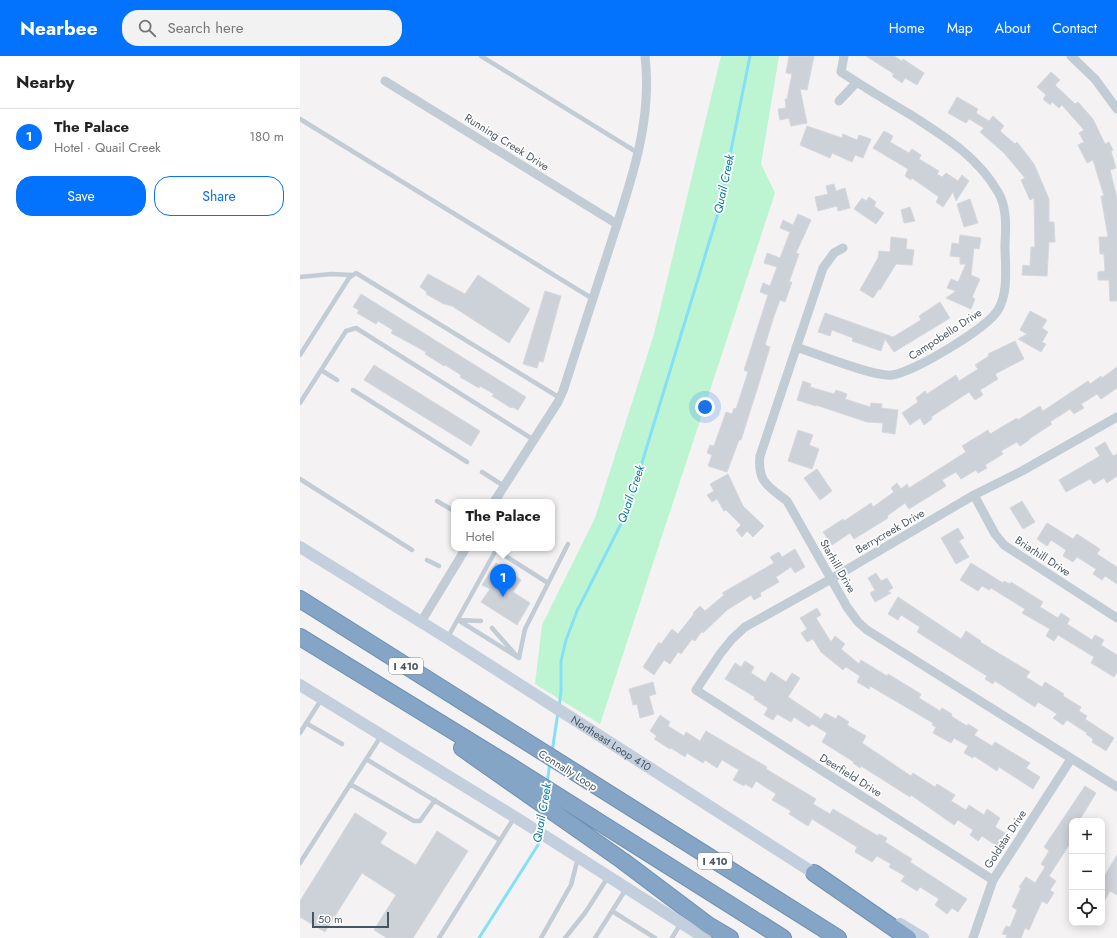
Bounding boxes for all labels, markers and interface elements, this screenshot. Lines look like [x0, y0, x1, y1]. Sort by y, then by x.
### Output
search box [122, 10, 402, 46]
text: Nearbee [20, 15, 98, 42]
icon: search [136, 17, 158, 39]
text: Search here [168, 17, 243, 39]
text: Home [889, 18, 925, 38]
text: Map [947, 18, 973, 38]
text: About [995, 18, 1030, 38]
text: Contact [1052, 18, 1097, 38]
text: Nearby [16, 70, 74, 94]
street label: Running Creek Drive [462, 110, 553, 175]
text: The Palace [54, 116, 129, 138]
text: 1 [26, 127, 32, 146]
text: 180 m [249, 127, 284, 146]
text: Hotel · Quail Creek [54, 138, 161, 157]
water label: Quail Creek [709, 152, 739, 215]
button: Save [16, 176, 146, 216]
button: Share [154, 176, 284, 216]
street label: Campobello Drive [905, 304, 985, 364]
your location [695, 397, 715, 417]
water label: Quail Creek [613, 462, 650, 525]
popup [451, 499, 555, 551]
text: The Palace [465, 505, 541, 527]
street label: Berrycreek Drive [853, 505, 928, 557]
text: Hotel [465, 527, 495, 546]
street label: Briarhill Drive [1012, 532, 1074, 580]
street label: Starhill Drive [816, 536, 860, 596]
pin: 1 [490, 564, 516, 597]
road number: I 410 [389, 658, 423, 674]
street label: Northeast Loop 410 [568, 712, 655, 775]
street label: Connally Loop [535, 746, 601, 794]
street label: Deerfield Drive [817, 749, 886, 801]
water label: Quail Creek [528, 781, 556, 844]
street label: Goldstar Drive [980, 806, 1030, 872]
map controls [1069, 818, 1105, 926]
button: + [1069, 818, 1105, 854]
road number: I 410 [698, 853, 732, 869]
button: − [1069, 854, 1105, 890]
button: locate [1069, 890, 1105, 926]
scale bar [312, 910, 389, 929]
text: 50 m [318, 911, 343, 927]

